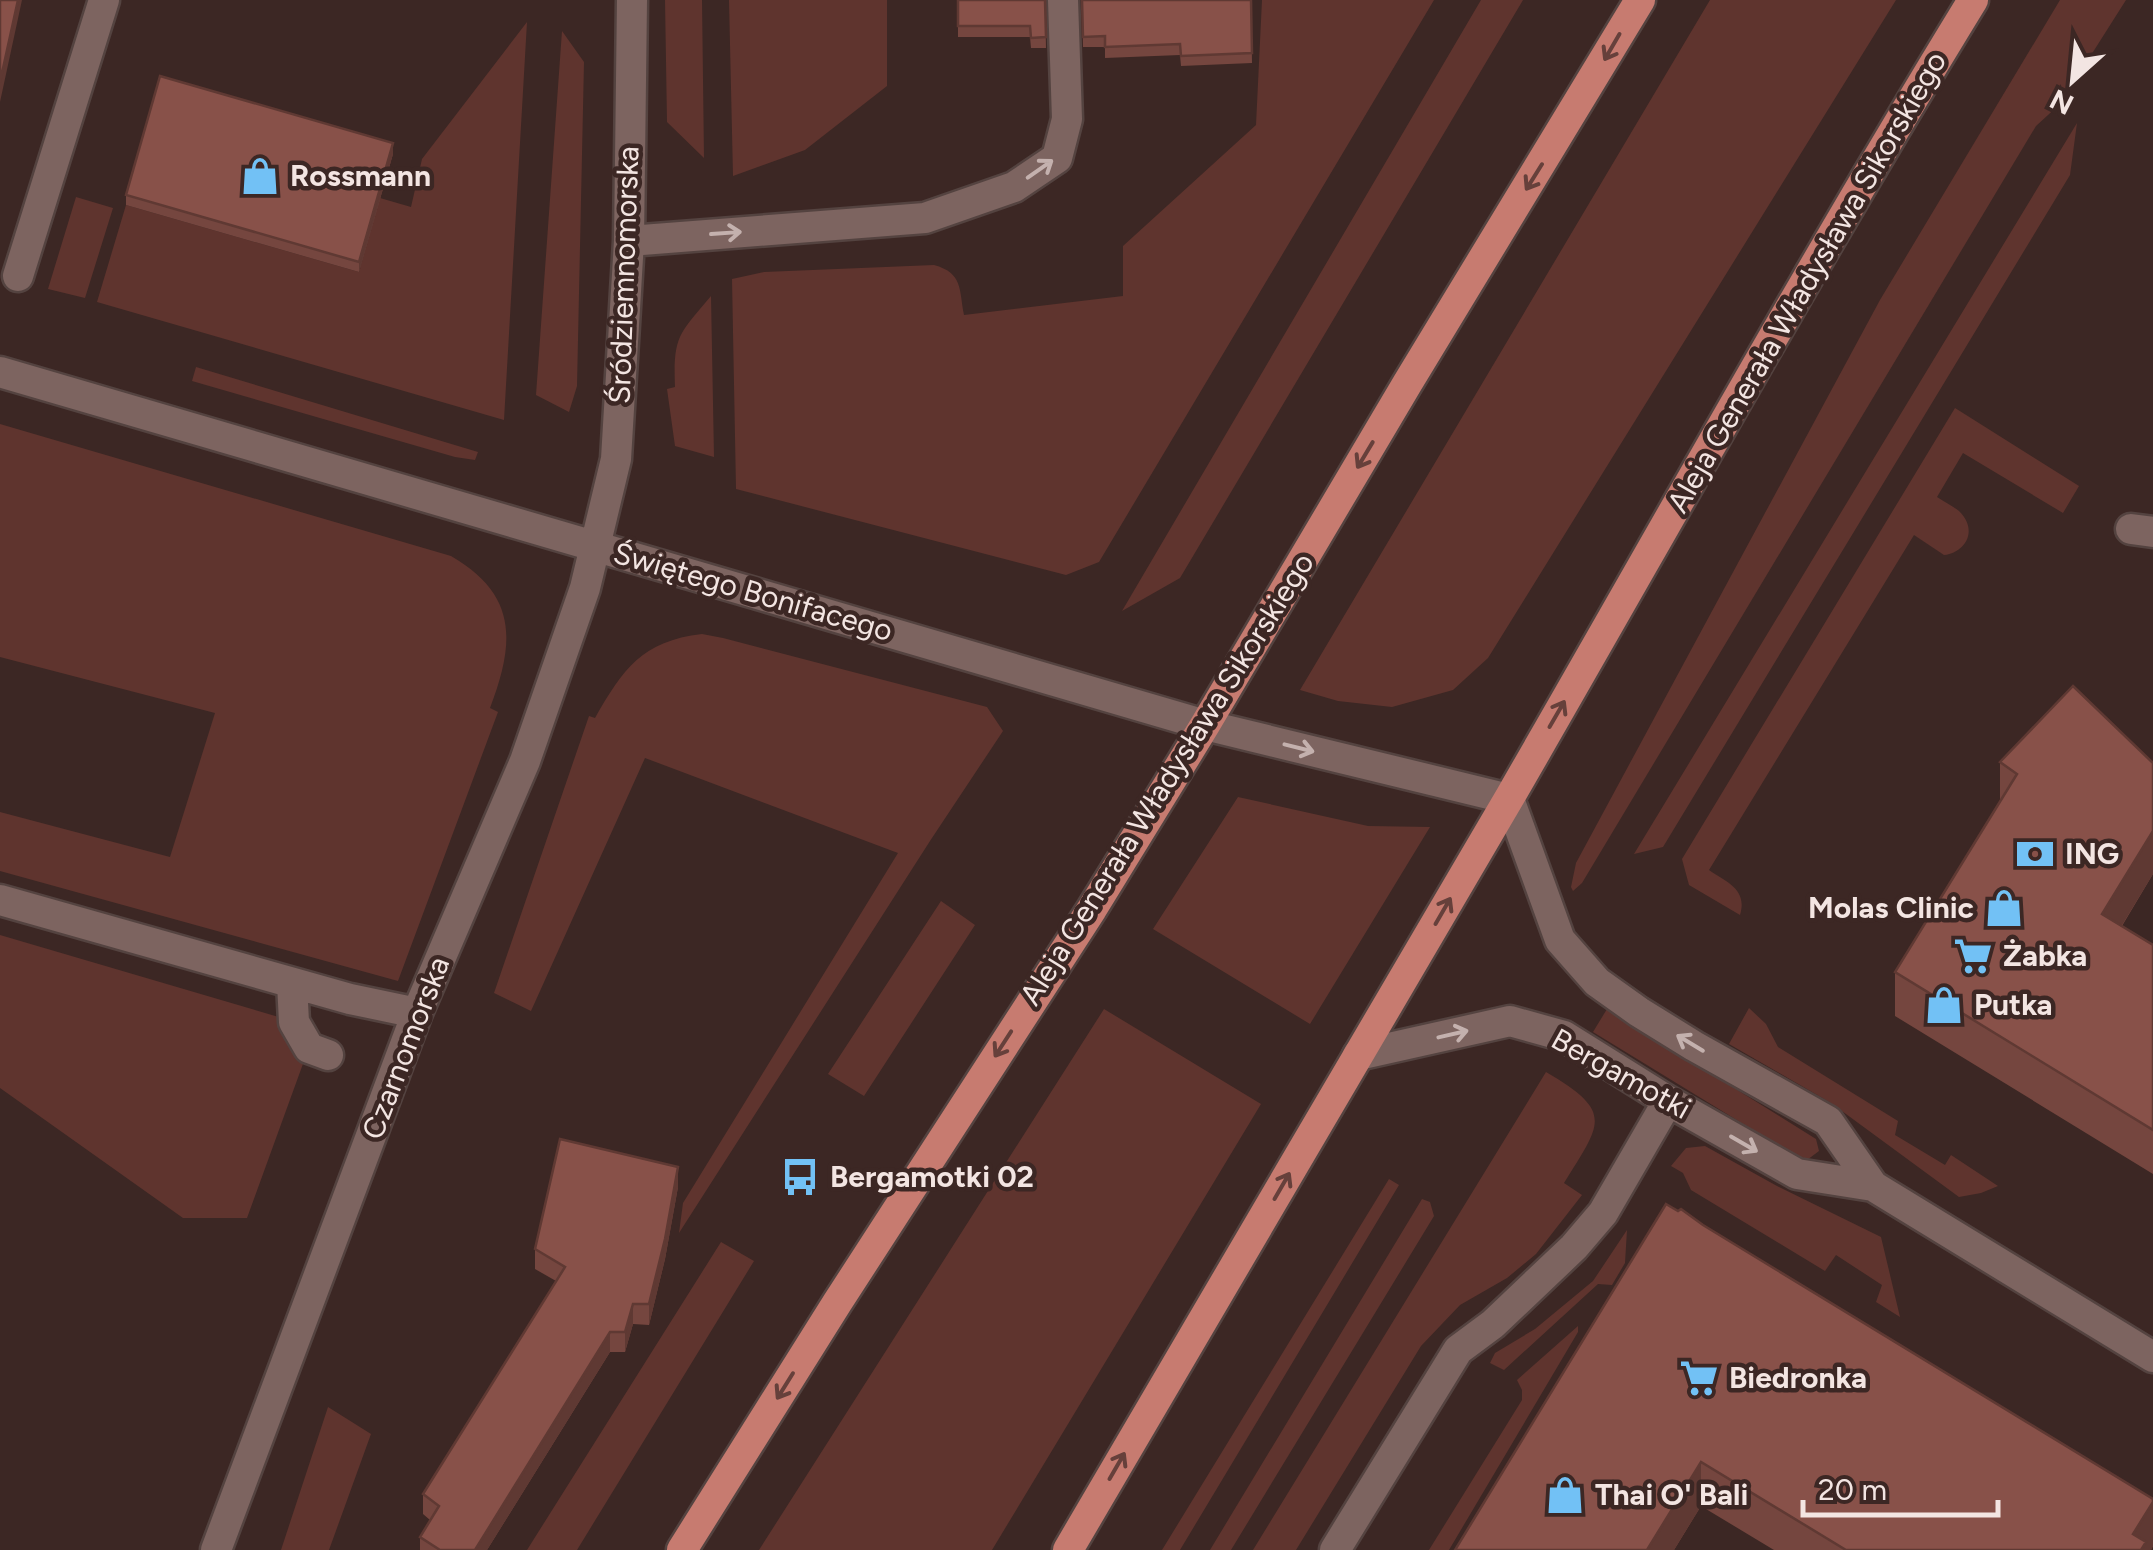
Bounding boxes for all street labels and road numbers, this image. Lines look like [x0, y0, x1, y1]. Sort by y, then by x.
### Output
street label: Aleja Generała Władysława Sikorskiego [1659, 45, 1954, 519]
street label: Śródziemnomorska [601, 145, 646, 404]
street label: Świętego Bonifacego [609, 534, 897, 649]
street label: Aleja Generała Władysława Sikorskiego [1011, 546, 1322, 1012]
street label: Czarnomorska [354, 951, 457, 1144]
street label: Bergamotki [1545, 1020, 1697, 1127]

